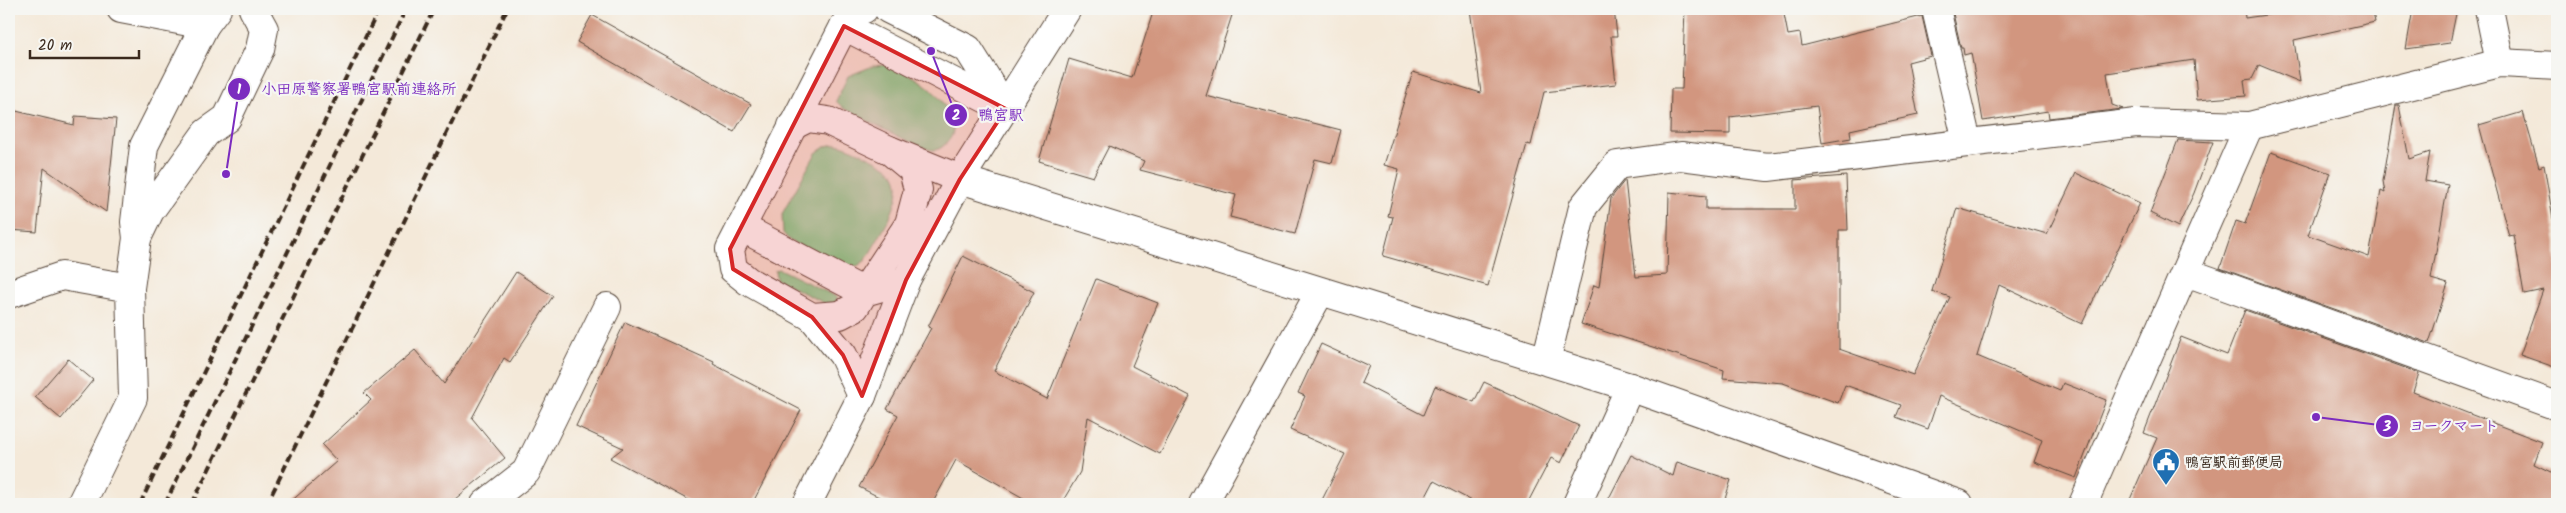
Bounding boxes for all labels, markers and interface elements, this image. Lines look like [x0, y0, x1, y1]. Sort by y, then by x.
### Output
scale bar [30, 28, 139, 60]
text: 20 m [38, 34, 72, 58]
callout: 小田原警察署鴨宮駅前連絡所 [227, 74, 467, 104]
text: 1 [237, 78, 242, 102]
text: 小田原警察署鴨宮駅前連絡所 [261, 78, 457, 102]
callout: 鴨宮駅 [944, 100, 1034, 130]
text: 2 [952, 104, 961, 128]
text: 鴨宮駅 [978, 104, 1024, 128]
callout: ヨークマート [2374, 411, 2508, 441]
text: 3 [2382, 415, 2391, 439]
text: ヨークマート [2409, 415, 2499, 439]
public building icon: 鴨宮駅前郵便局 [2151, 447, 2181, 486]
place label: 鴨宮駅前郵便局 [2185, 452, 2283, 474]

